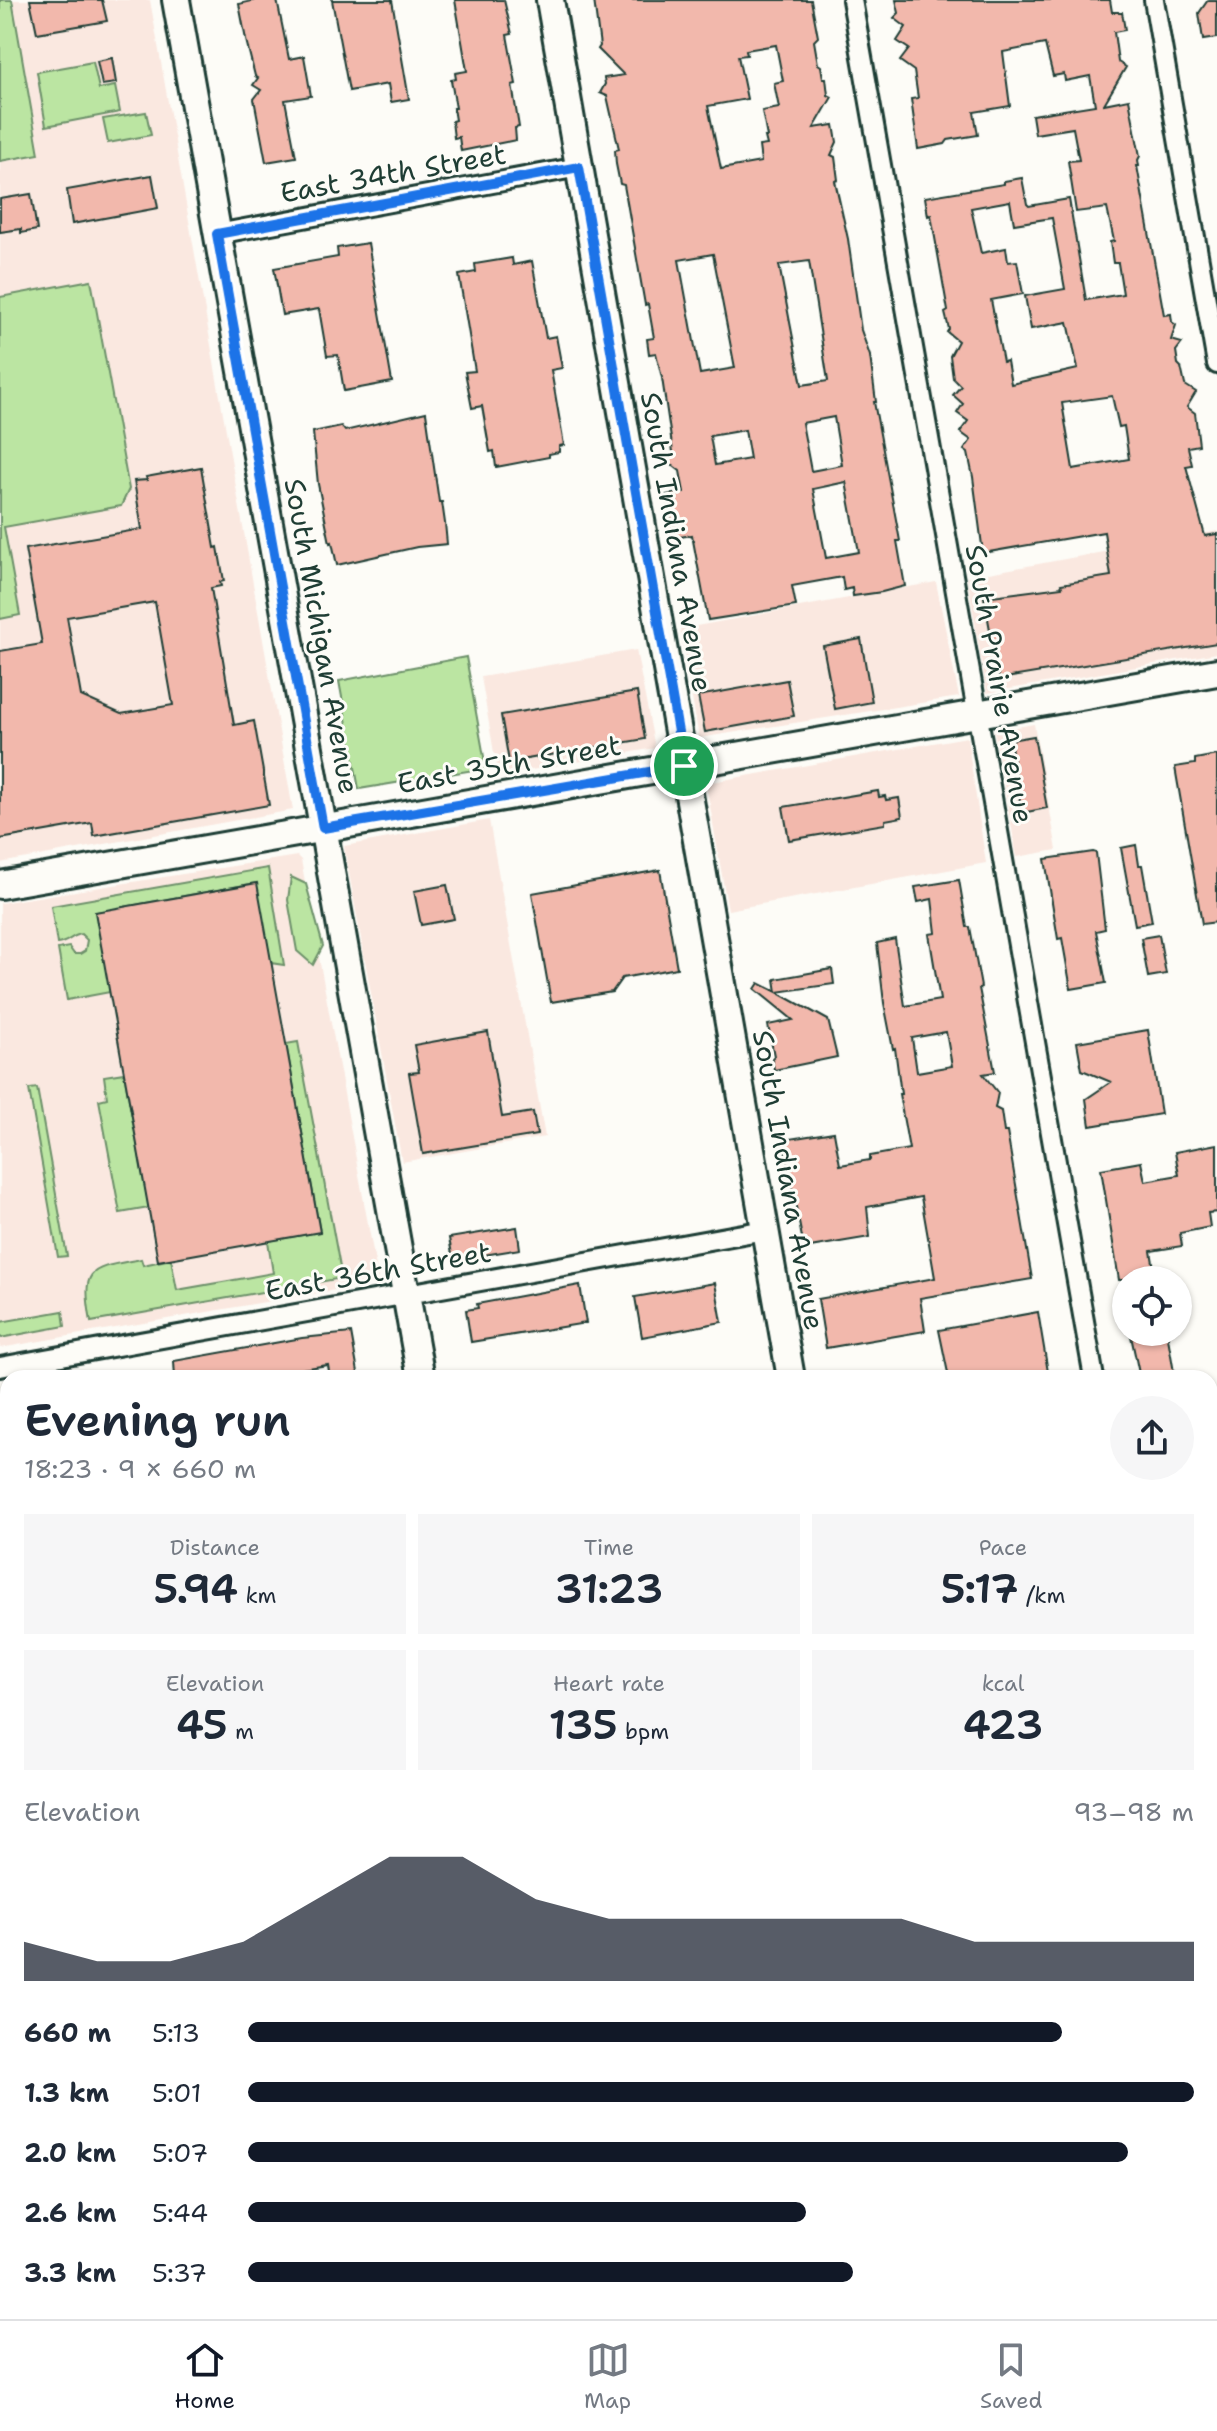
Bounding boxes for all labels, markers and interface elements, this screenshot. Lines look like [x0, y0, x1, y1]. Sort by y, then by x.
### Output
street label: East 34th Street [277, 134, 509, 212]
street label: South Indiana Avenue [632, 389, 722, 695]
street label: South Michigan Avenue [276, 475, 368, 797]
street label: South Prairie Avenue [957, 541, 1043, 827]
street label: East 35th Street [394, 726, 624, 802]
pin [650, 732, 718, 800]
icon: arrive [662, 744, 706, 788]
street label: South Indiana Avenue [744, 1027, 834, 1333]
street label: East 36th Street [262, 1232, 494, 1310]
map controls [1112, 1266, 1192, 1346]
button: locate [1112, 1266, 1192, 1346]
text: Evening run [24, 1391, 291, 1450]
button: share [1110, 1396, 1194, 1480]
text: 18:23 · 9 × 660 m [24, 1451, 256, 1486]
text: Distance [170, 1533, 260, 1562]
text: Time [584, 1533, 634, 1562]
text: Pace [979, 1533, 1027, 1562]
text: 5.94 [153, 1562, 238, 1616]
text: 31:23 [555, 1562, 663, 1616]
text: 5:17 [941, 1562, 1019, 1616]
text: km [238, 1581, 277, 1610]
text: /km [1019, 1581, 1065, 1610]
text: Elevation [166, 1669, 264, 1698]
text: Heart rate [553, 1669, 665, 1698]
text: kcal [982, 1669, 1024, 1698]
text: 45 [176, 1698, 228, 1752]
text: 135 [549, 1698, 618, 1752]
text: 423 [963, 1698, 1043, 1752]
text: m [228, 1717, 254, 1746]
text: bpm [618, 1717, 669, 1746]
text: Elevation [24, 1794, 140, 1829]
text: 93–98 m [1073, 1794, 1194, 1829]
text: 660 m [24, 2015, 111, 2050]
text: 5:13 [152, 2015, 200, 2050]
text: 1.3 km [24, 2075, 109, 2110]
text: 5:01 [152, 2075, 201, 2110]
text: 2.0 km [24, 2135, 116, 2170]
text: 5:07 [152, 2135, 208, 2170]
text: 2.6 km [24, 2195, 117, 2230]
text: 5:44 [152, 2195, 208, 2230]
text: 3.3 km [24, 2255, 116, 2290]
text: 5:37 [152, 2255, 207, 2290]
tab: Home [174, 2338, 235, 2415]
tab: Map [584, 2338, 631, 2415]
tab: Saved [980, 2338, 1043, 2415]

